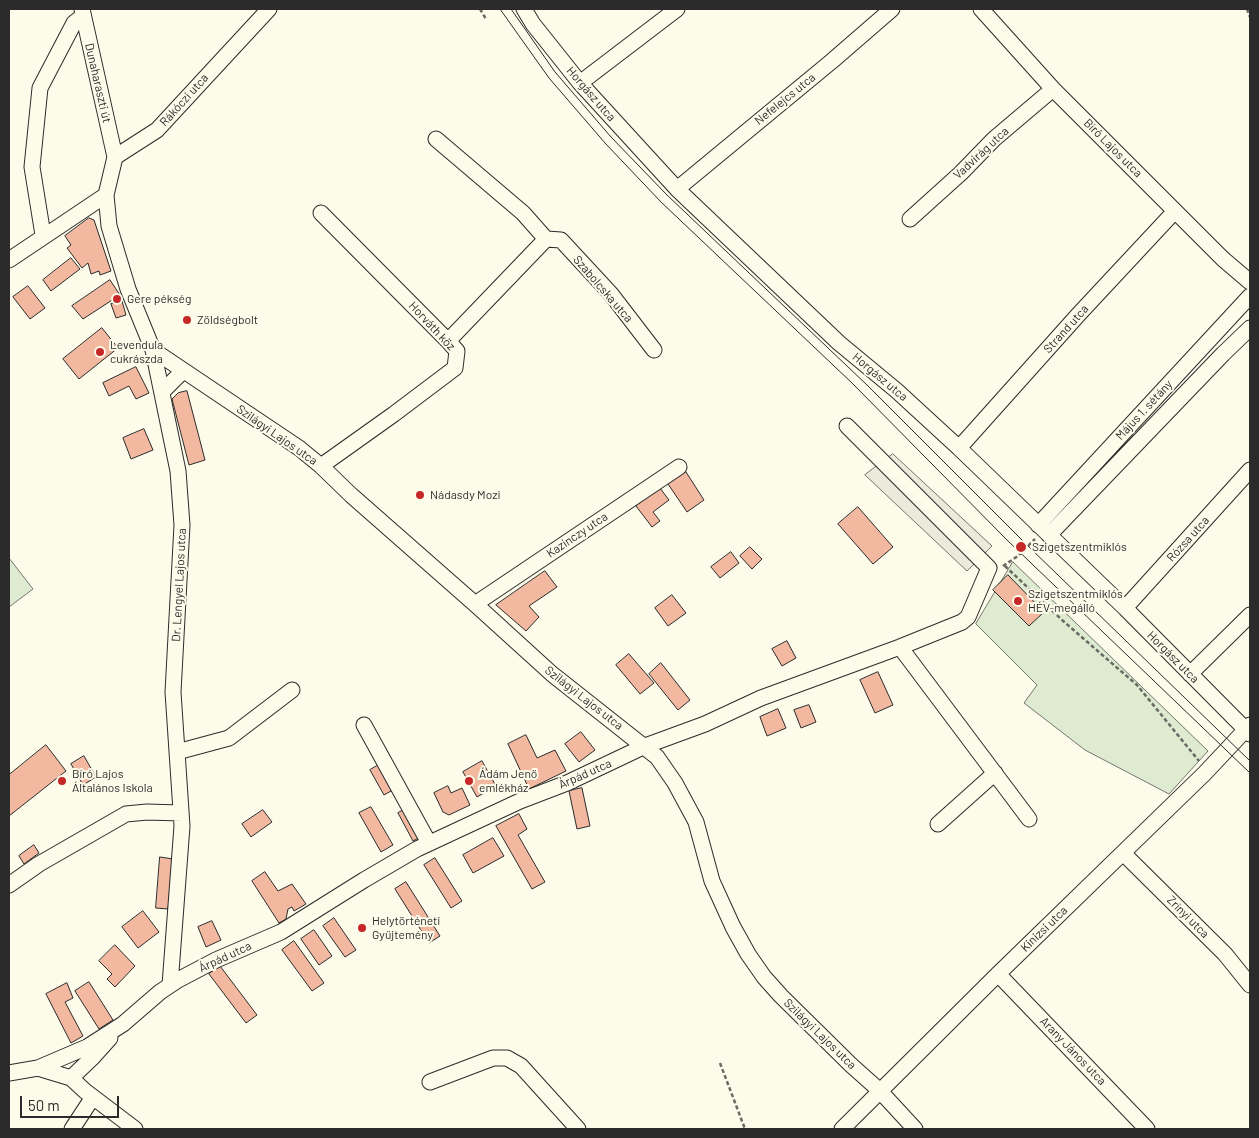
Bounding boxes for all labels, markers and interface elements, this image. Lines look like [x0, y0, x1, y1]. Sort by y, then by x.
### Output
street label: Dunaharaszti út [82, 42, 114, 124]
street label: Horgász utca [563, 64, 619, 124]
street label: Nefelejcs utca [752, 70, 818, 128]
street label: Rákóczi utca [157, 71, 211, 129]
street label: Bíró Lajos utca [1081, 116, 1145, 180]
street label: Vadvirág utca [950, 124, 1012, 182]
street label: Szabolcska utca [570, 253, 636, 325]
place label: Gere pékség [127, 292, 191, 306]
marker: Gere pékség [111, 293, 123, 305]
street label: Horváth köz [406, 299, 458, 353]
street label: Strand utca [1041, 302, 1091, 356]
place label: Zöldségbolt [197, 313, 258, 327]
marker: Zöldségbolt [181, 314, 193, 326]
place label: Levendula cukrászda [110, 338, 163, 366]
marker: Levendula cukrászda [94, 346, 106, 358]
street label: Horgász utca [849, 350, 911, 404]
street label: Május 1. sétány [1113, 377, 1175, 443]
street label: Szilágyi Lajos utca [234, 402, 320, 468]
place label: Nádasdy Mozi [430, 488, 501, 502]
marker: Nádasdy Mozi [414, 489, 426, 501]
street label: Kazinczy utca [544, 509, 610, 561]
street label: Rózsa utca [1164, 513, 1212, 565]
street label: Dr. Lengyel Lajos utca [169, 528, 189, 642]
marker: Szigetszentmiklós [1014, 540, 1028, 554]
place label: Szigetszentmiklós [1032, 540, 1127, 554]
place label: Szigetszentmiklós HÉV-megálló [1028, 587, 1123, 615]
marker: Szigetszentmiklós HÉV-megálló [1012, 595, 1024, 607]
street label: Horgász utca [1144, 628, 1202, 686]
street label: Szilágyi Lajos utca [542, 663, 626, 733]
street label: Árpád utca [556, 756, 614, 792]
place label: Bíró Lajos Általános Iskola [72, 767, 153, 795]
place label: Ádám Jenő emlékház [479, 767, 537, 795]
marker: Bíró Lajos Általános Iskola [56, 775, 68, 787]
marker: Ádám Jenő emlékház [463, 775, 475, 787]
street label: Zrínyi utca [1164, 893, 1212, 941]
street label: Kinizsi utca [1018, 903, 1070, 955]
place label: Helytörténeti Gyűjtemény [372, 914, 440, 942]
marker: Helytörténeti Gyűjtemény [356, 922, 368, 934]
street label: Árpád utca [196, 939, 254, 975]
street label: Szilágyi Lajos utca [781, 996, 859, 1072]
street label: Arany János utca [1037, 1014, 1109, 1088]
scale bar [22, 1086, 121, 1118]
text: 50 m [28, 1096, 60, 1114]

